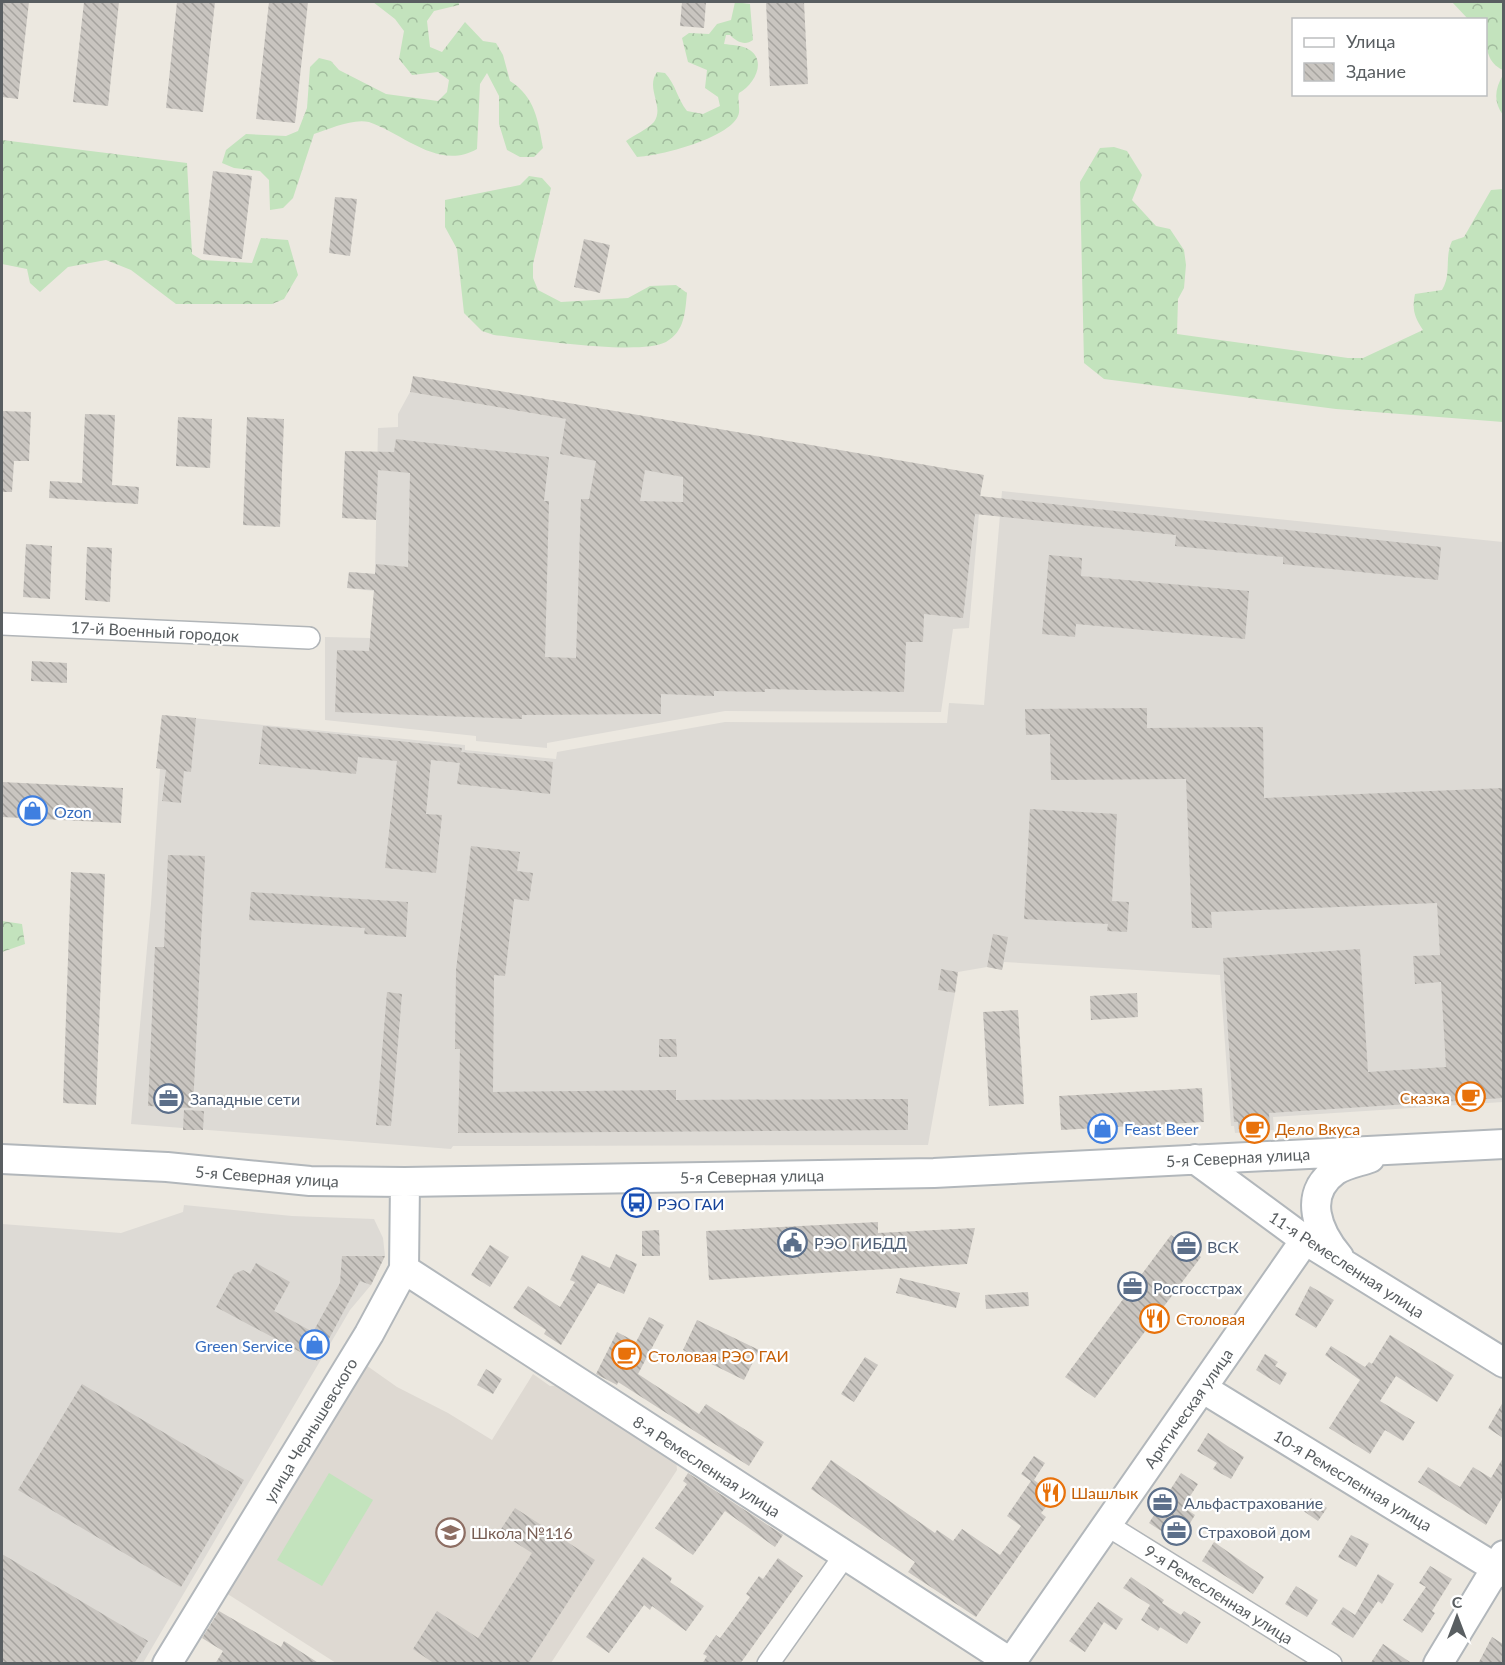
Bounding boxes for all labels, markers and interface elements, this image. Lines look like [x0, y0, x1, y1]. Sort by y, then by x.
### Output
legend [1292, 18, 1487, 96]
text: Улица [1346, 30, 1396, 52]
text: Здание [1346, 60, 1406, 82]
street label: 17-й Военный городок [70, 617, 240, 645]
shop icon: Ozon [17, 795, 49, 827]
place label: Ozon [54, 802, 92, 821]
cafe icon: Сказка [1455, 1081, 1487, 1113]
office icon: Западные сети [153, 1082, 185, 1114]
place label: Сказка [1400, 1088, 1450, 1107]
place label: Западные сети [190, 1089, 300, 1108]
shop icon: Feast Beer [1087, 1112, 1119, 1144]
cafe icon: Дело Вкуса [1238, 1112, 1270, 1144]
place label: Feast Beer [1124, 1119, 1199, 1138]
place label: Дело Вкуса [1275, 1119, 1360, 1138]
street label: 5-я Северная улица [1166, 1144, 1310, 1170]
street label: 5-я Северная улица [194, 1161, 340, 1191]
street label: 5-я Северная улица [680, 1165, 824, 1187]
bus stop icon: РЭО ГАИ [620, 1187, 652, 1219]
place label: РЭО ГАИ [657, 1194, 725, 1213]
street label: 11-я Ремесленная улица [1266, 1207, 1428, 1321]
public building icon: РЭО ГИБДД [777, 1226, 809, 1258]
office icon: ВСК [1170, 1230, 1202, 1262]
place label: РЭО ГИБДД [814, 1233, 908, 1252]
place label: ВСК [1207, 1237, 1239, 1256]
office icon: Росгосстрах [1116, 1271, 1148, 1303]
place label: Росгосстрах [1153, 1278, 1242, 1297]
restaurant icon: Столовая [1139, 1302, 1171, 1334]
place label: Столовая [1176, 1309, 1245, 1328]
shop icon: Green Service [298, 1329, 330, 1361]
place label: Green Service [195, 1336, 293, 1355]
cafe icon: Столовая РЭО ГАИ [611, 1339, 643, 1371]
street label: Арктическая улица [1140, 1345, 1236, 1471]
place label: Столовая РЭО ГАИ [648, 1346, 789, 1365]
street label: улица Чернышевского [259, 1354, 361, 1506]
street label: 8-я Ремесленная улица [630, 1411, 784, 1521]
street label: 10-я Ремесленная улица [1271, 1425, 1435, 1535]
restaurant icon: Шашлык [1034, 1476, 1066, 1508]
place label: Шашлык [1071, 1483, 1139, 1502]
office icon: Альфастрахование [1147, 1486, 1179, 1518]
place label: Альфастрахование [1184, 1493, 1323, 1512]
office icon: Страховой дом [1161, 1515, 1193, 1547]
school or university icon: Школа №116 [434, 1516, 466, 1548]
place label: Страховой дом [1198, 1522, 1310, 1541]
place label: Школа №116 [471, 1523, 573, 1542]
street label: 9-я Ремесленная улица [1141, 1540, 1297, 1648]
north arrow [1427, 1587, 1487, 1647]
text: С [1452, 1592, 1463, 1611]

